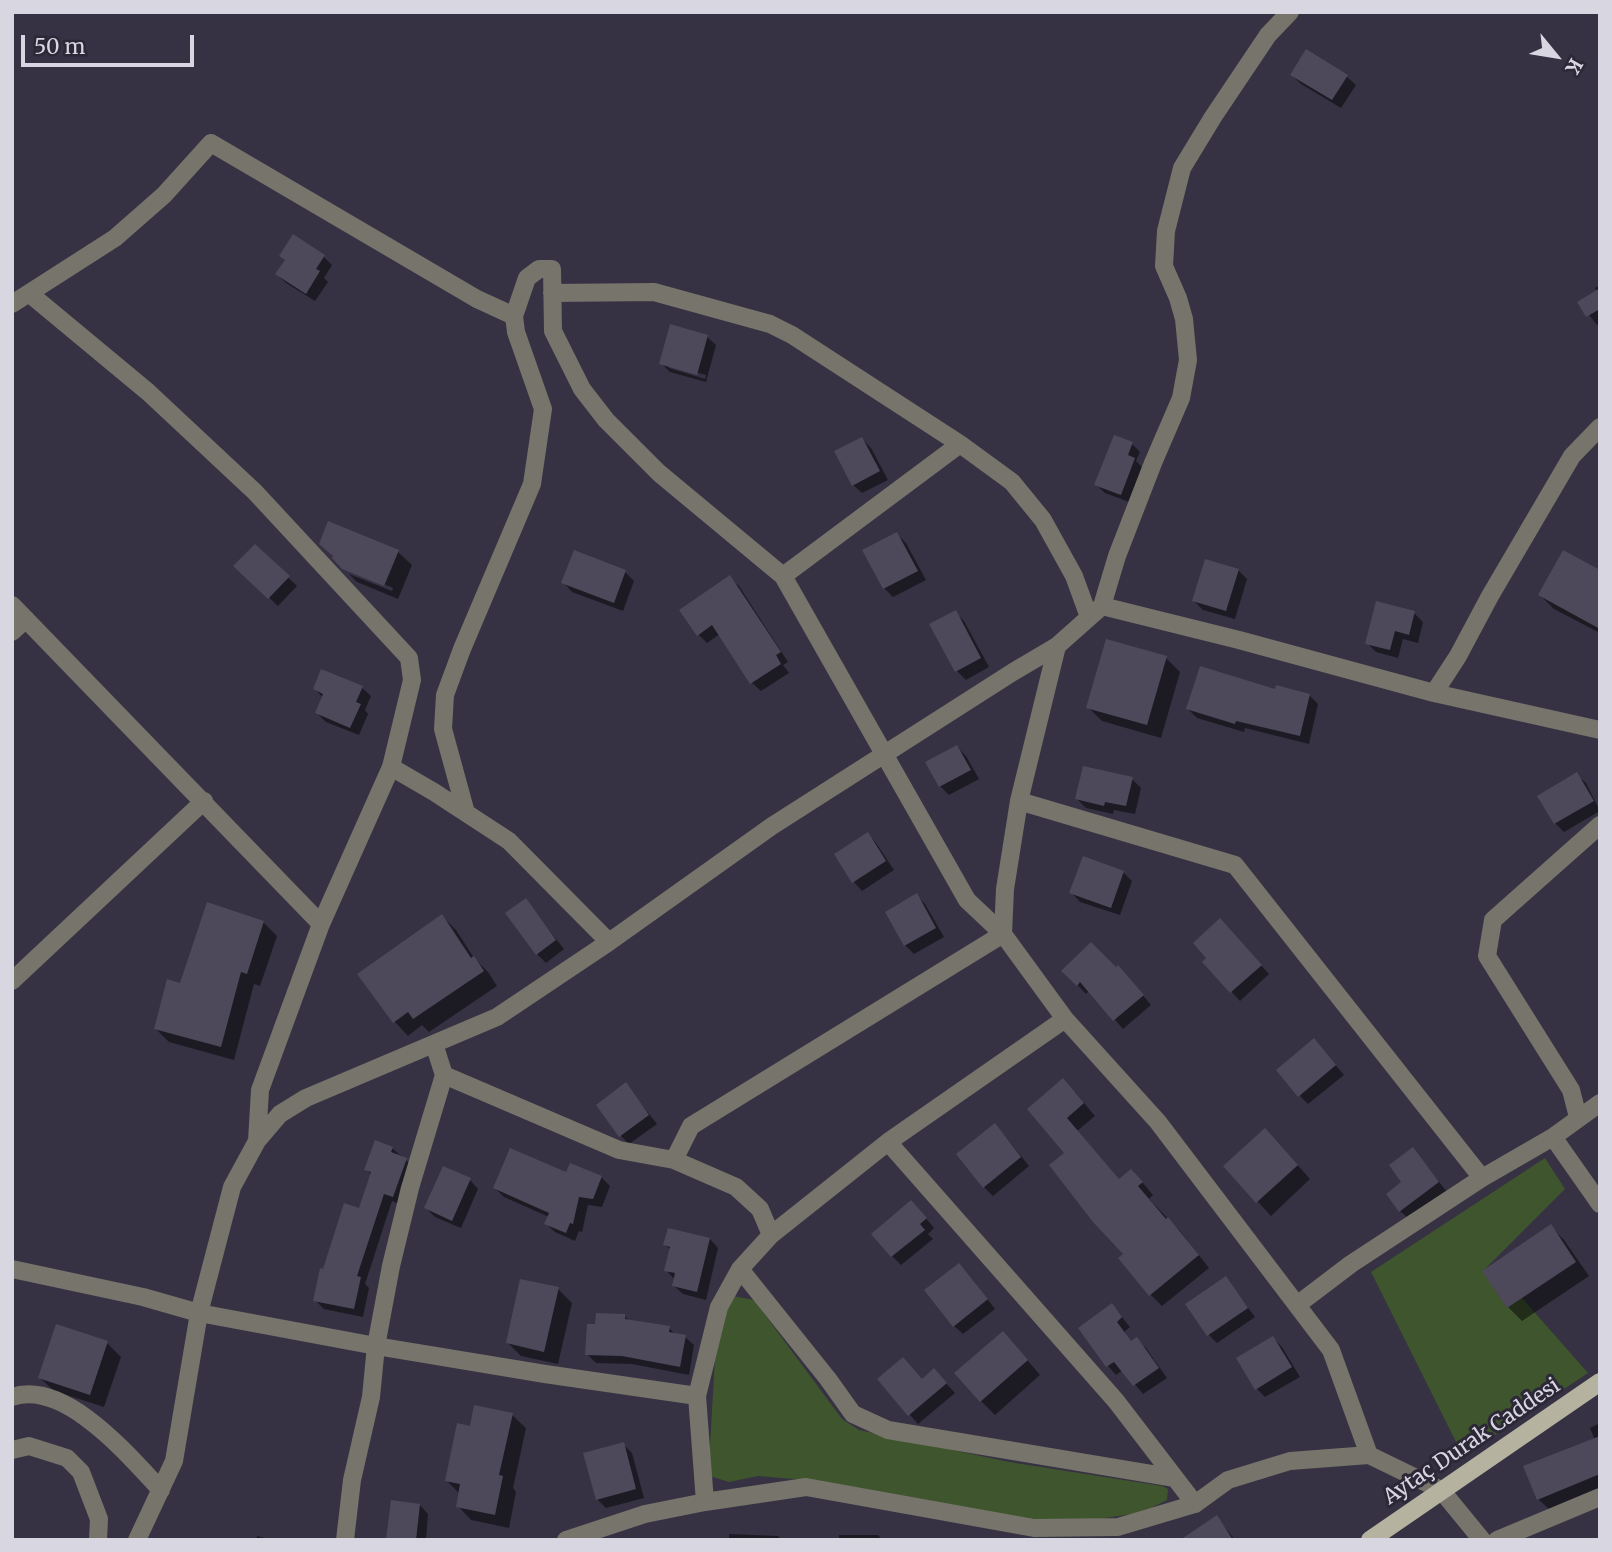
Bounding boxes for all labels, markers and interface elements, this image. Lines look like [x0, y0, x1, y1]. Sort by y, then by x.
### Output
scale bar [24, 21, 198, 65]
north arrow [1521, 21, 1591, 91]
text: 50 m [34, 33, 85, 60]
text: K [1560, 54, 1588, 79]
street label: Aytaç Durak Caddesi [1379, 1374, 1565, 1510]

